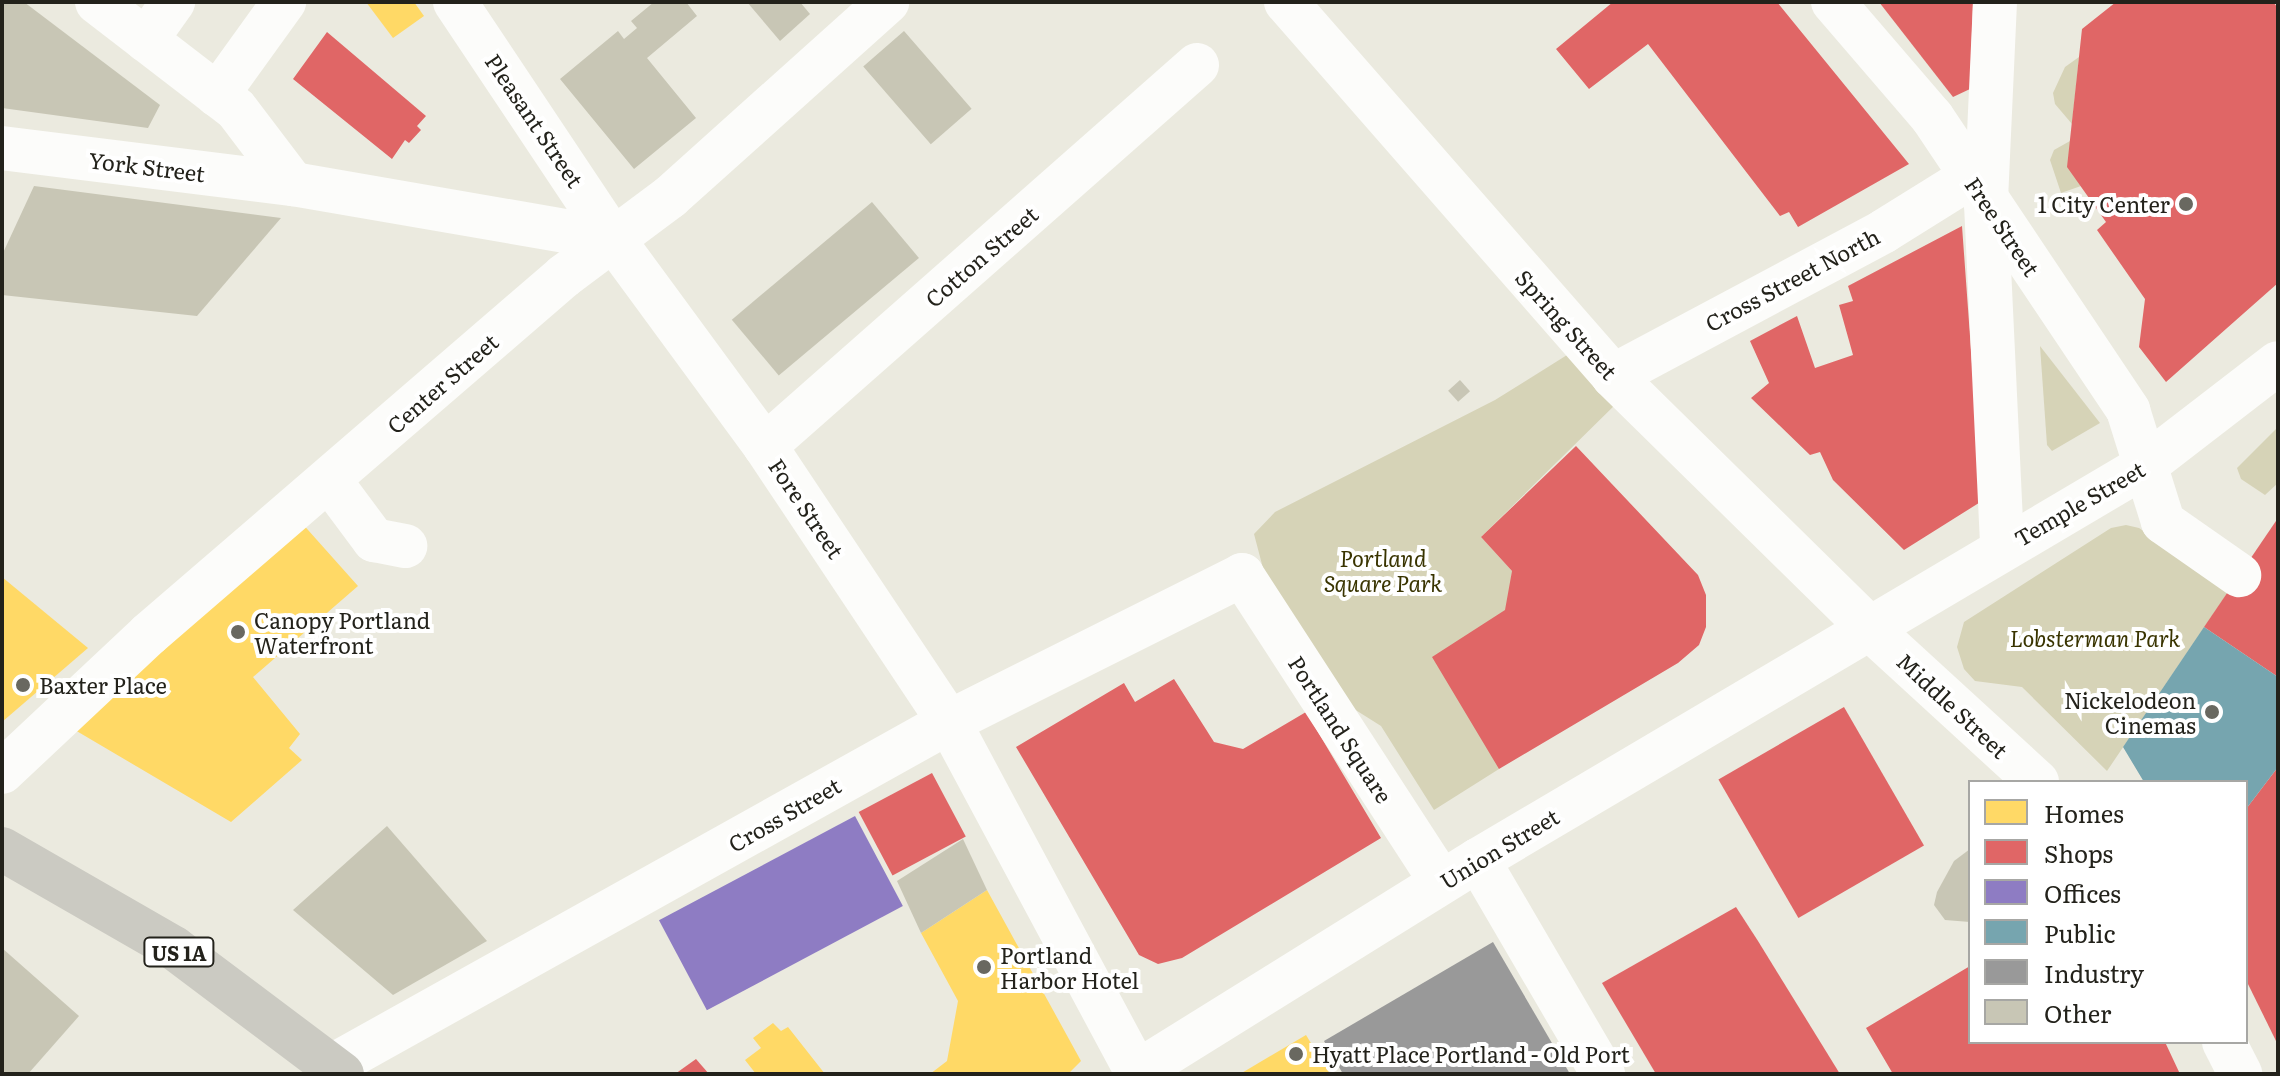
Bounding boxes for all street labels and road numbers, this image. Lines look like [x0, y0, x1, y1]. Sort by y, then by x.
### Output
street label: Pleasant Street [481, 48, 589, 192]
street label: York Street [87, 146, 207, 186]
street label: Free Street [1960, 172, 2046, 280]
street label: Cotton Street [919, 200, 1043, 312]
street label: Cross Street North [1700, 222, 1884, 336]
street label: Spring Street [1511, 264, 1623, 384]
street label: Center Street [381, 328, 503, 438]
street label: Fore Street [764, 453, 850, 563]
street label: Temple Street [2009, 455, 2149, 551]
street label: Middle Street [1892, 647, 2014, 763]
street label: Portland Square [1284, 651, 1398, 807]
street label: Cross Street [723, 771, 845, 857]
street label: Union Street [1435, 802, 1563, 894]
road number: US 1A [143, 936, 215, 968]

